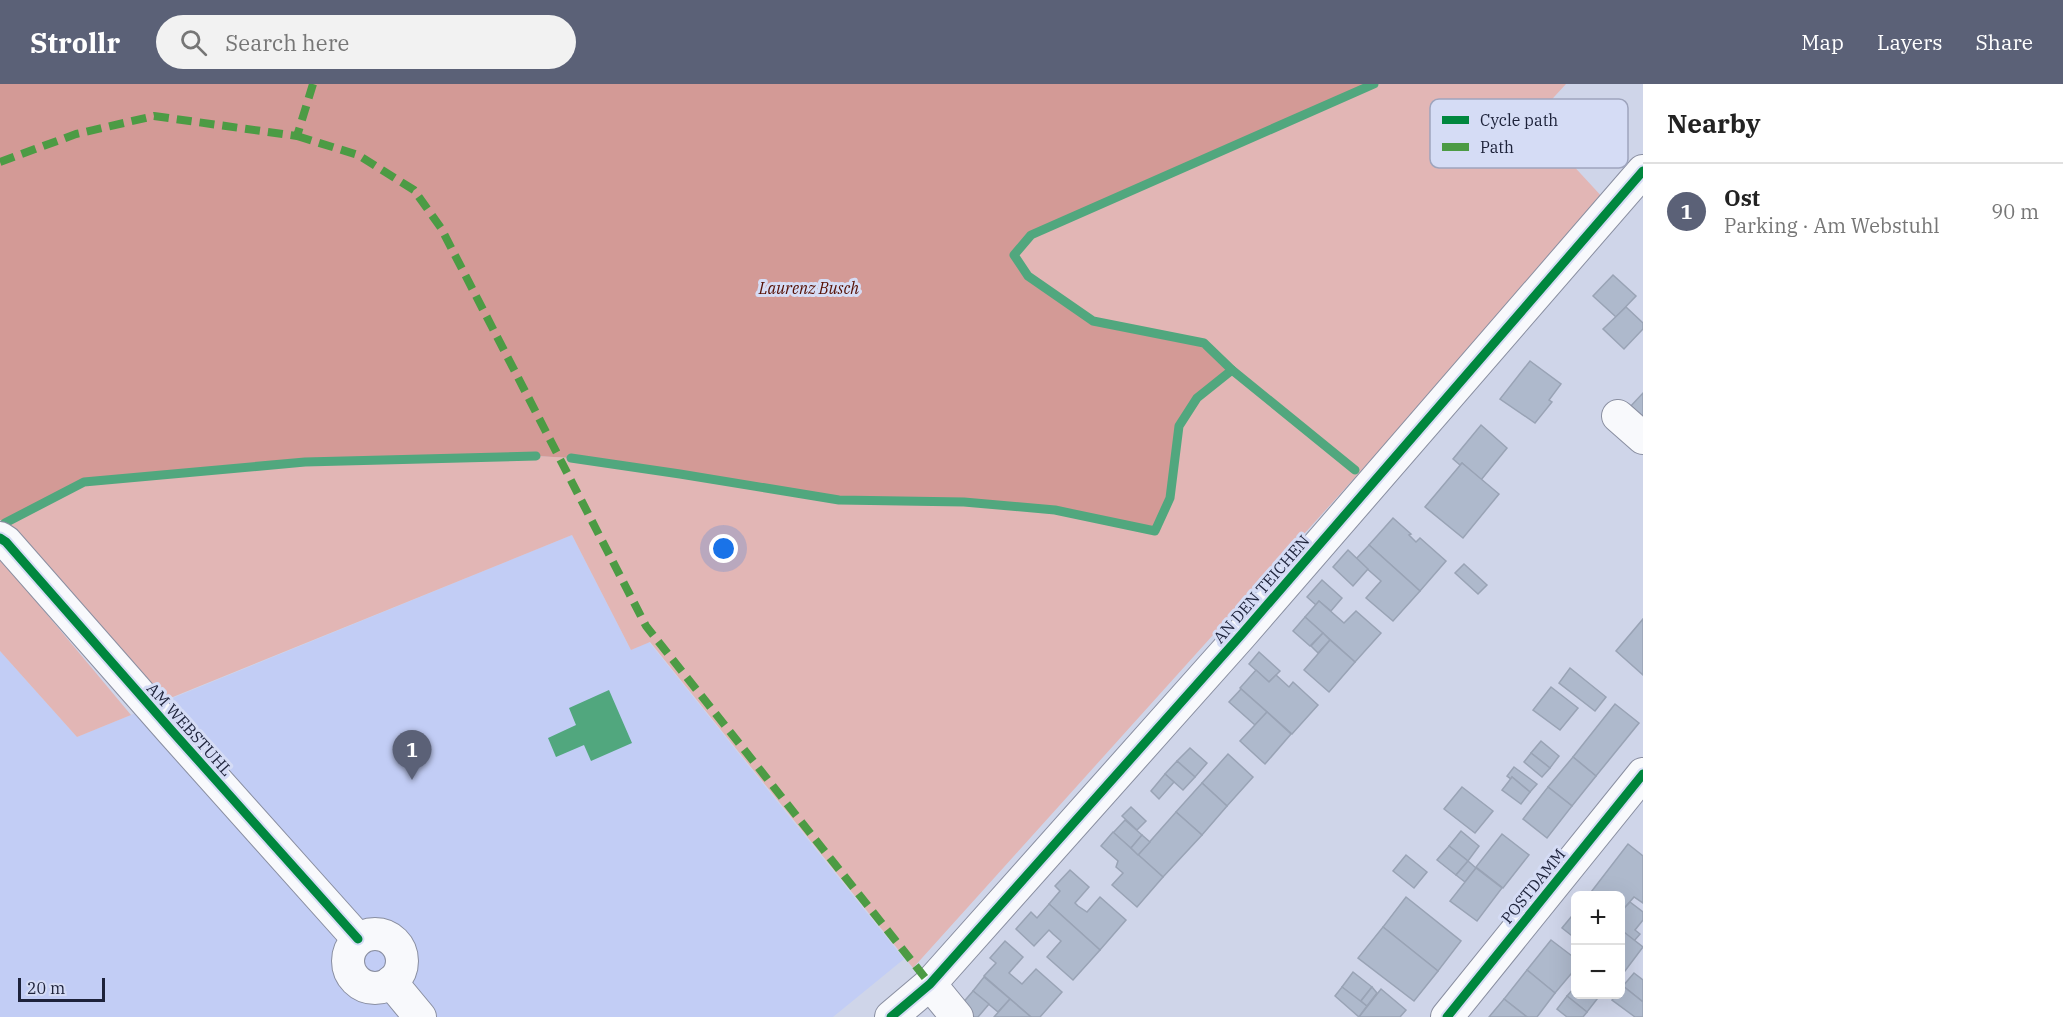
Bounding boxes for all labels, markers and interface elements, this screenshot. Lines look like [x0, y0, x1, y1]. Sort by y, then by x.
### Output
search box [156, 15, 576, 69]
text: Strollr [30, 24, 120, 61]
icon: search [177, 26, 210, 59]
text: Search here [225, 28, 349, 57]
text: Map [1801, 28, 1844, 56]
text: Layers [1877, 28, 1943, 56]
text: Share [1976, 28, 2033, 56]
legend [1430, 99, 1628, 168]
text: Nearby [1667, 106, 1761, 140]
text: Cycle path [1480, 110, 1558, 130]
text: Path [1480, 137, 1514, 157]
text: Ost [1724, 183, 1760, 212]
text: 1 [1681, 198, 1693, 225]
text: 90 m [1991, 198, 2039, 225]
text: Parking · Am Webstuhl [1724, 212, 1939, 239]
park label: Laurenz Busch [758, 278, 859, 298]
street label: AN DEN TEICHEN [1209, 531, 1313, 647]
your location [709, 534, 738, 563]
street label: AM WEBSTUHL [143, 678, 237, 780]
pin: 1 [392, 730, 432, 780]
street label: POSTDAMM [1497, 844, 1569, 928]
map controls [1571, 891, 1625, 999]
button: + [1571, 891, 1625, 945]
button: − [1571, 945, 1625, 999]
scale bar [18, 975, 105, 1002]
text: 20 m [27, 978, 65, 998]

